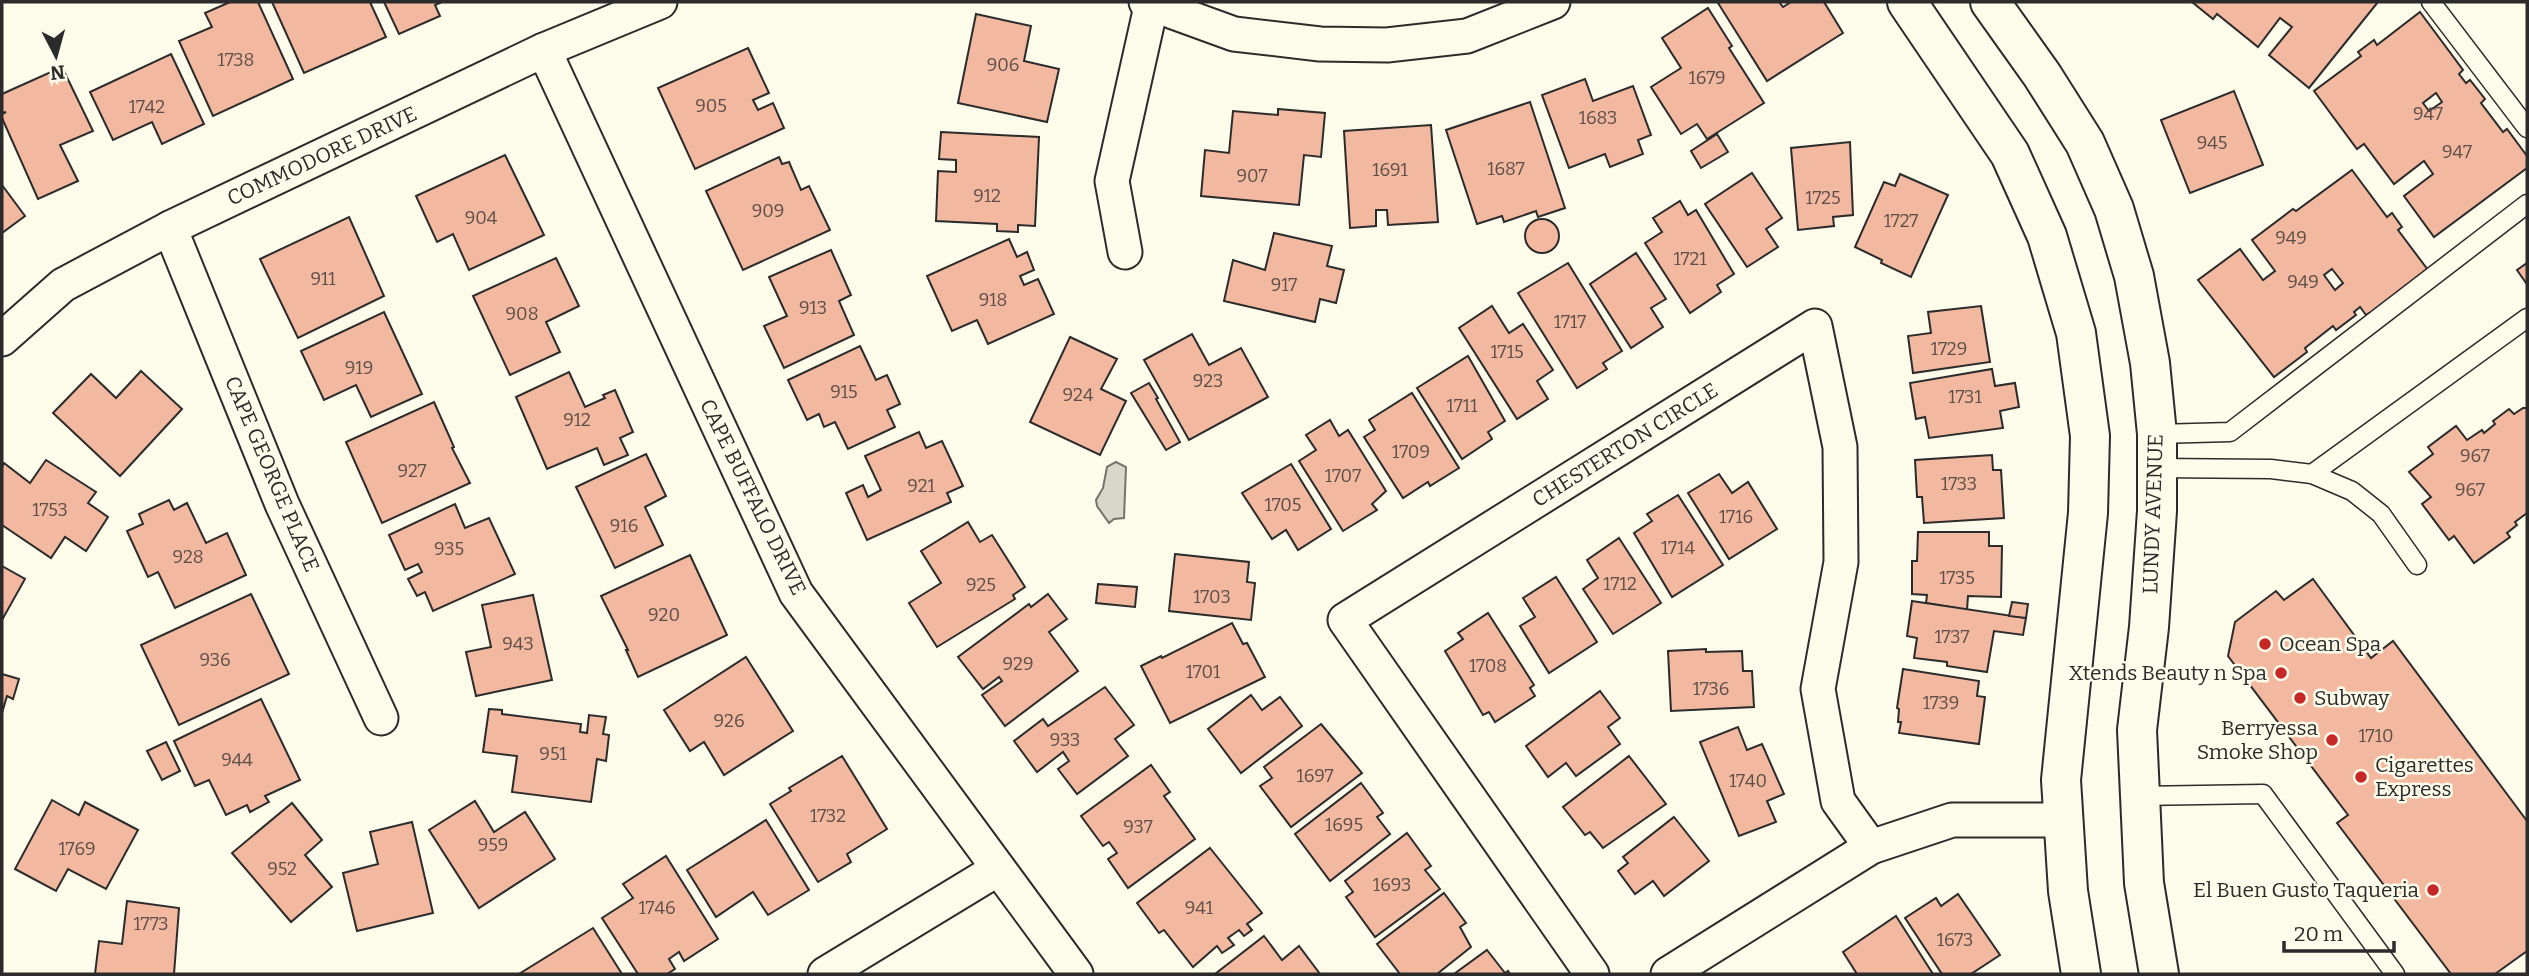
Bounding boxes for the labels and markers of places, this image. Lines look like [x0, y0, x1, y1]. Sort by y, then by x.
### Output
place label: Ocean Spa [2279, 631, 2382, 657]
marker: Ocean Spa [2257, 636, 2273, 652]
place label: Xtends Beauty n Spa [2069, 660, 2268, 686]
marker: Xtends Beauty n Spa [2273, 665, 2289, 681]
place label: Subway [2314, 685, 2390, 711]
marker: Subway [2292, 690, 2308, 706]
place label: Berryessa Smoke Shop [2197, 715, 2318, 765]
marker: Berryessa Smoke Shop [2324, 732, 2340, 748]
place label: Cigarettes Express [2375, 752, 2474, 802]
marker: Cigarettes Express [2353, 769, 2369, 785]
place label: El Buen Gusto Taqueria [2193, 877, 2420, 903]
marker: El Buen Gusto Taqueria [2425, 882, 2441, 898]

